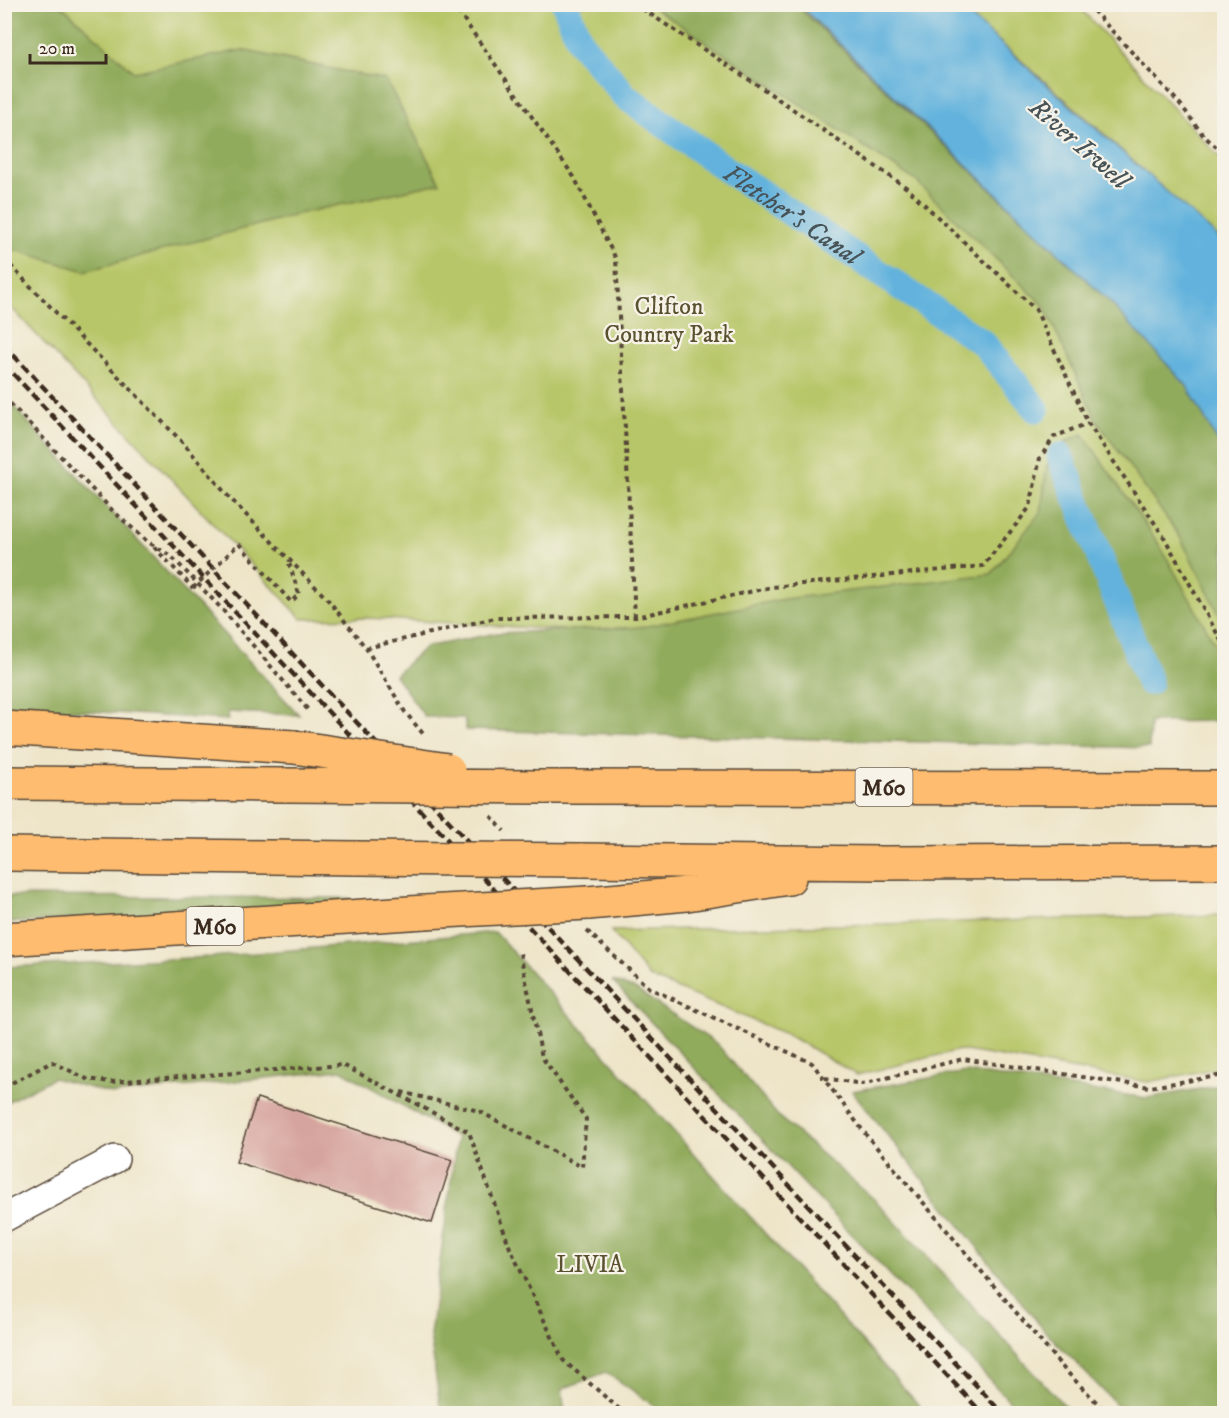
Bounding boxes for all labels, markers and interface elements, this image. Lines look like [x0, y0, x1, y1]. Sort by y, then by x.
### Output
scale bar [30, 27, 106, 65]
text: 20 m [39, 38, 75, 60]
water label: River Irwell [1021, 91, 1139, 199]
water label: Fletcher's Canal [717, 157, 869, 275]
park label: Clifton Country Park [604, 292, 734, 350]
road number: M60 [856, 768, 912, 806]
road number: M60 [186, 907, 244, 945]
park label: LIVIA [556, 1250, 624, 1280]

